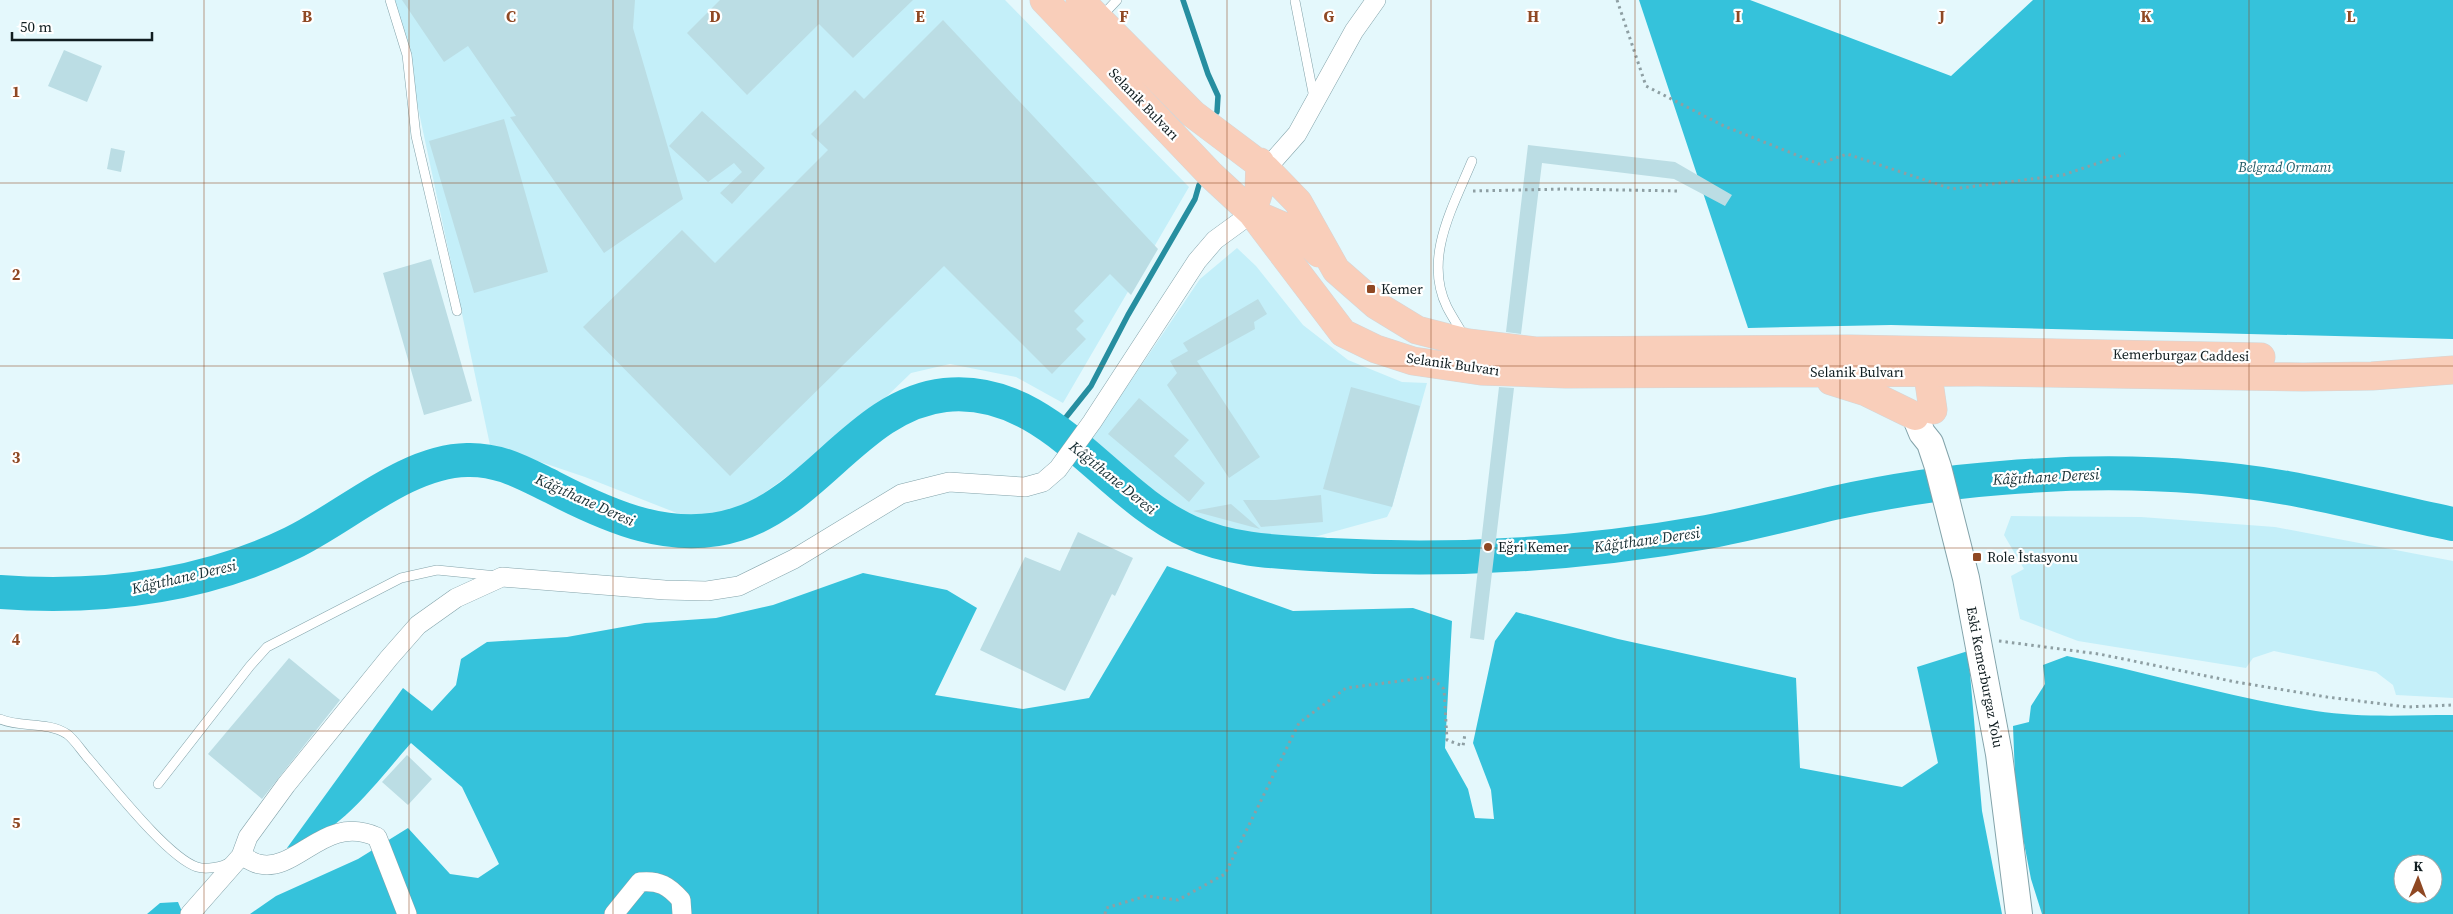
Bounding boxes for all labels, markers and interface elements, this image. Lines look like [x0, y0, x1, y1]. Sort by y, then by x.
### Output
text: B [302, 5, 313, 27]
text: C [506, 5, 516, 27]
text: D [709, 5, 721, 27]
text: E [915, 5, 925, 27]
text: F [1119, 5, 1129, 27]
text: G [1324, 5, 1335, 27]
text: H [1527, 5, 1539, 27]
text: I [1735, 5, 1741, 27]
text: J [1938, 5, 1945, 27]
text: K [2140, 5, 2152, 27]
text: L [2346, 5, 2356, 27]
scale bar [12, 10, 152, 42]
text: 50 m [20, 16, 52, 37]
street label: Selanik Bulvarı [1104, 63, 1184, 145]
text: 1 [12, 80, 20, 102]
park label: Belgrad Ormanı [2237, 157, 2332, 177]
text: 2 [12, 263, 21, 285]
place label: Kemer [1381, 279, 1423, 299]
marker: Kemer [1365, 283, 1377, 295]
street label: Kemerburgaz Caddesi [2113, 344, 2249, 366]
street label: Selanik Bulvarı [1405, 348, 1501, 380]
street label: Selanik Bulvarı [1810, 362, 1904, 382]
water label: Kâğıthane Deresi [1064, 435, 1162, 520]
text: 3 [12, 446, 21, 468]
water label: Kâğıthane Deresi [1991, 463, 2100, 490]
water label: Kâğıthane Deresi [531, 468, 639, 531]
water label: Kâğıthane Deresi [1592, 522, 1702, 557]
place label: Eğri Kemer [1498, 537, 1569, 557]
marker: Eğri Kemer [1482, 541, 1494, 553]
place label: Role İstasyonu [1987, 547, 2078, 567]
marker: Role İstasyonu [1971, 551, 1983, 563]
water label: Kâğıthane Deresi [129, 554, 239, 599]
street label: Eski Kemerburgaz Yolu [1961, 605, 2009, 749]
text: 4 [12, 628, 21, 650]
text: 5 [12, 811, 21, 833]
north arrow [2393, 854, 2443, 904]
text: K [2413, 856, 2424, 876]

